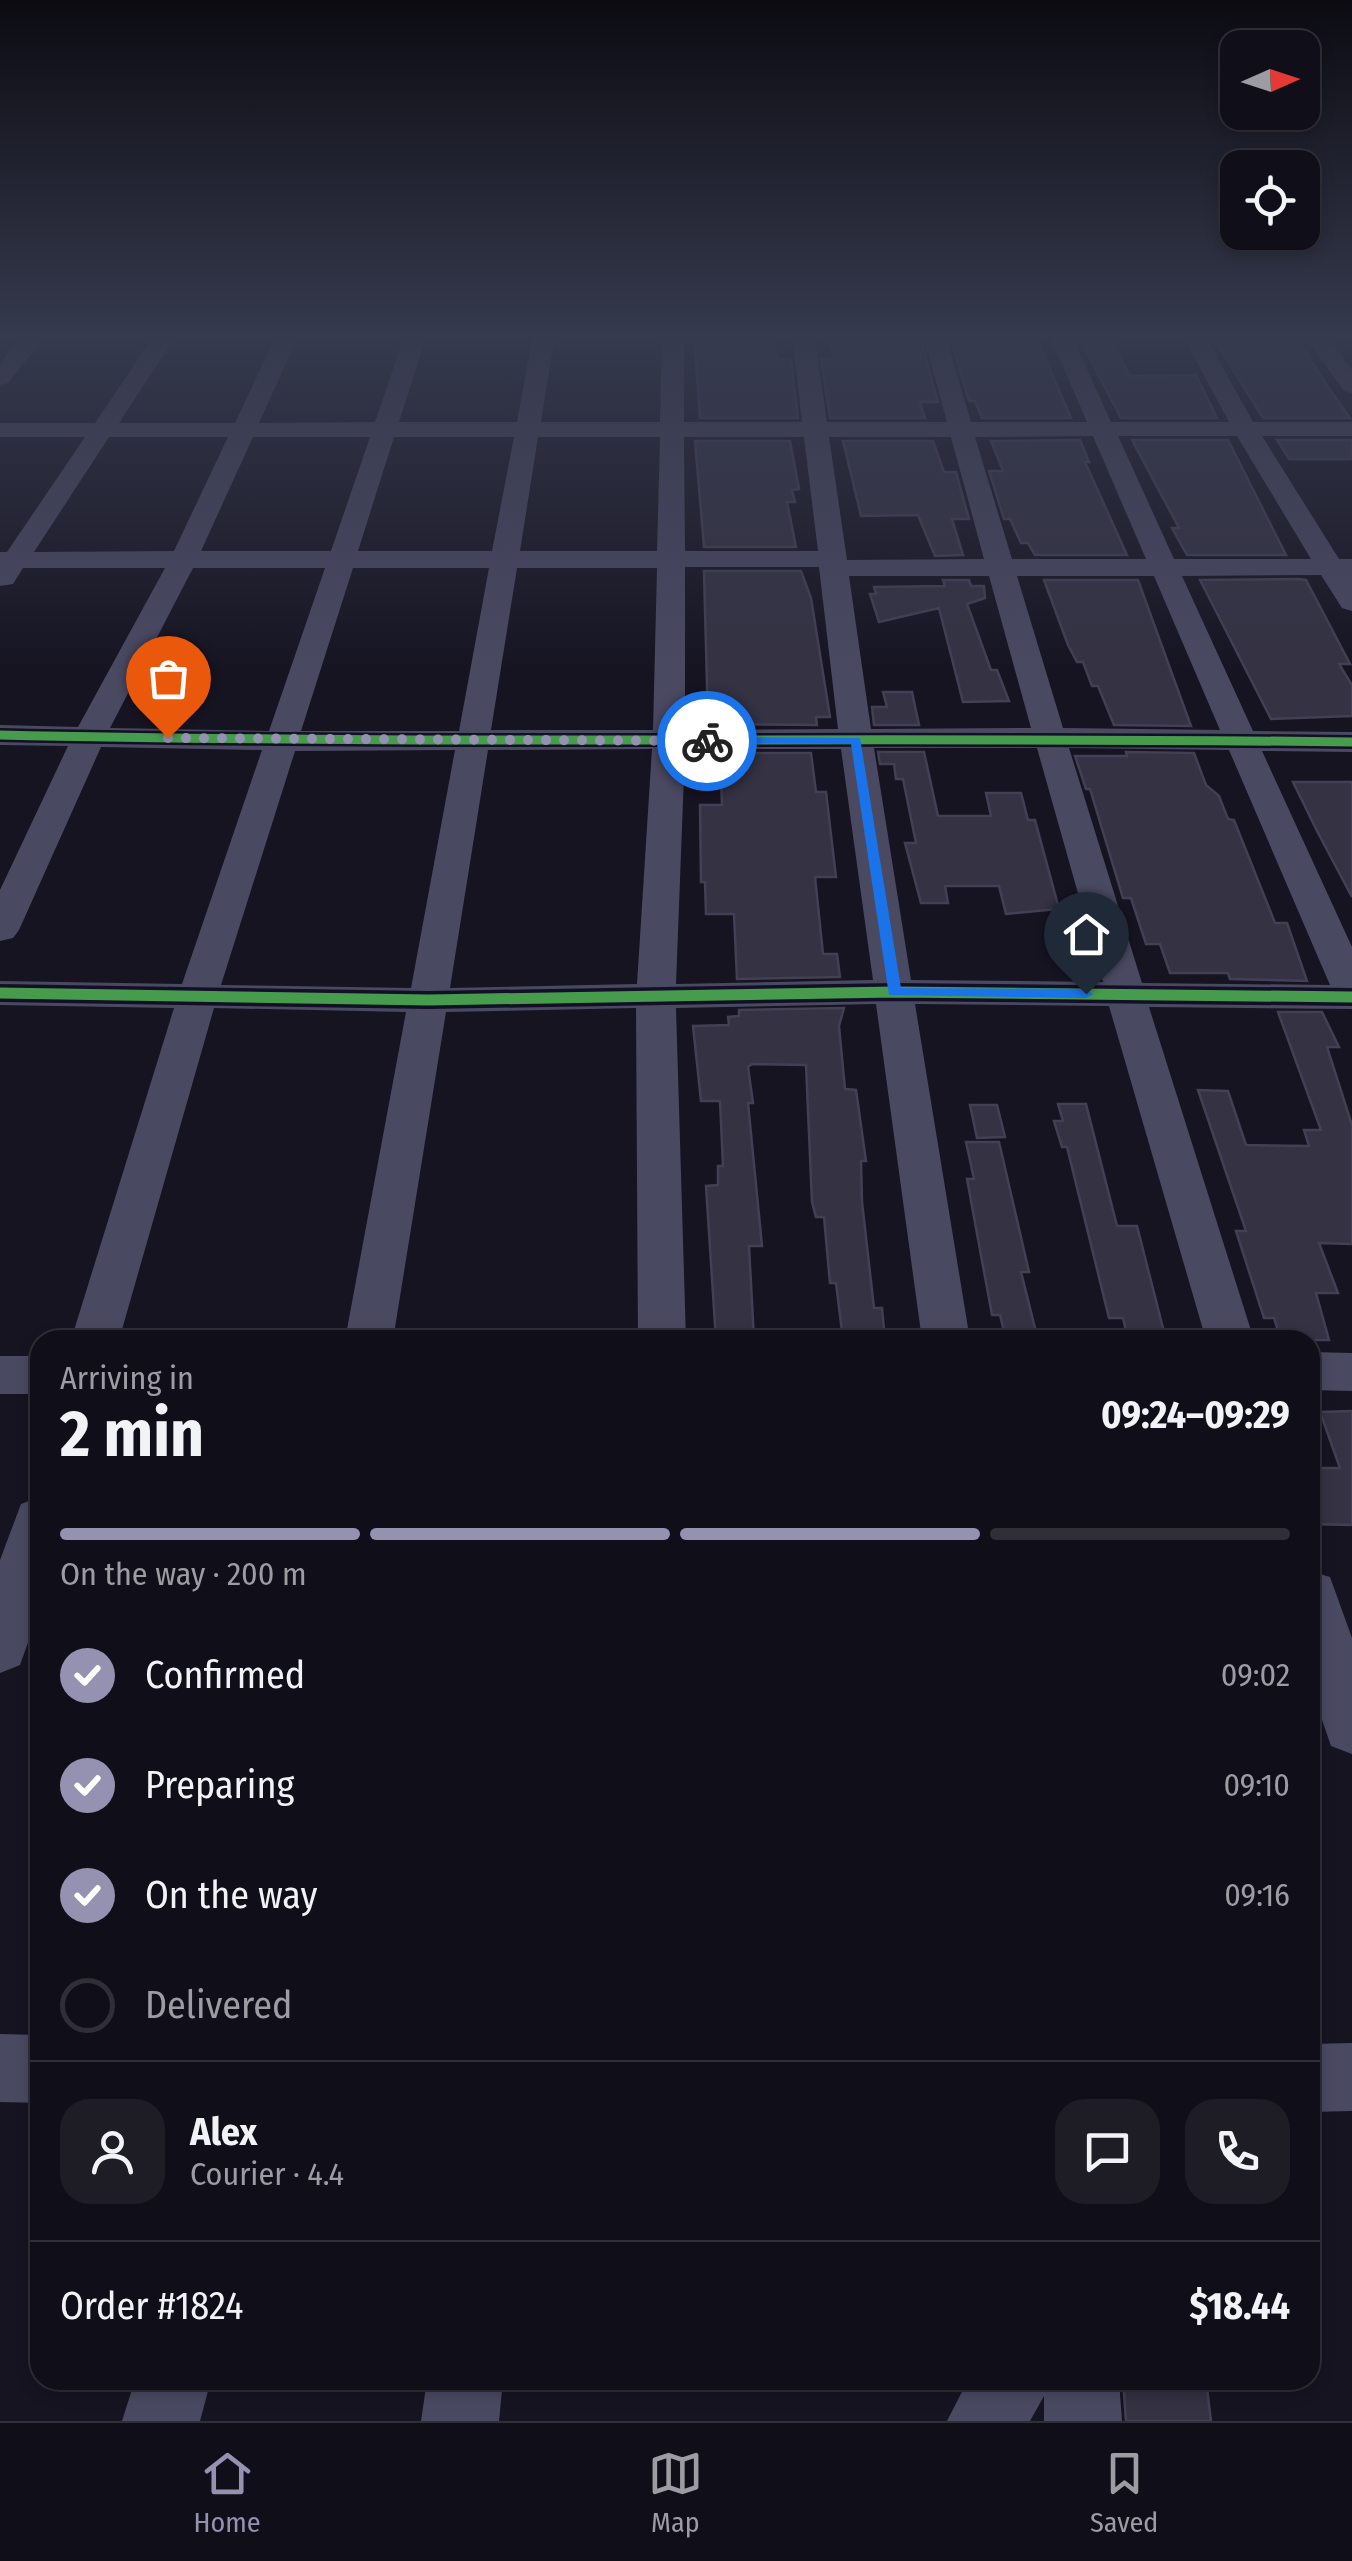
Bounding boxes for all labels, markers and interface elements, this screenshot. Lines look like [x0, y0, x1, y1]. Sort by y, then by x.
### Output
north arrow [1220, 30, 1320, 130]
map controls [1220, 30, 1320, 250]
button: locate [1220, 150, 1320, 250]
pin [126, 636, 211, 739]
icon: bag [141, 651, 196, 706]
courier [657, 691, 757, 791]
icon: bike [680, 714, 735, 769]
pin [1044, 892, 1129, 995]
icon: home [1059, 907, 1114, 962]
text: Arriving in [60, 1359, 194, 1397]
text: 09:24–09:29 [1101, 1392, 1290, 1438]
text: 2 min [60, 1395, 204, 1473]
text: On the way · 200 m [60, 1555, 307, 1593]
icon: check [60, 1648, 115, 1703]
text: Confirmed [145, 1652, 305, 1698]
text: 09:02 [1221, 1656, 1290, 1694]
icon: check [60, 1758, 115, 1813]
text: Preparing [145, 1762, 294, 1808]
text: 09:10 [1223, 1766, 1290, 1804]
icon: check [60, 1868, 115, 1923]
text: On the way [145, 1872, 317, 1918]
text: 09:16 [1224, 1876, 1290, 1914]
text: Delivered [145, 1982, 292, 2028]
button: person [60, 2099, 165, 2204]
button: chat [1055, 2099, 1160, 2204]
button: phone [1185, 2099, 1290, 2204]
text: Alex [190, 2109, 257, 2155]
text: Courier · 4.4 [190, 2155, 344, 2193]
text: Order #1824 [60, 2283, 243, 2329]
text: $18.44 [1189, 2283, 1290, 2329]
tab: Home [194, 2446, 261, 2539]
tab: Map [648, 2446, 703, 2539]
tab: Saved [1090, 2446, 1158, 2539]

